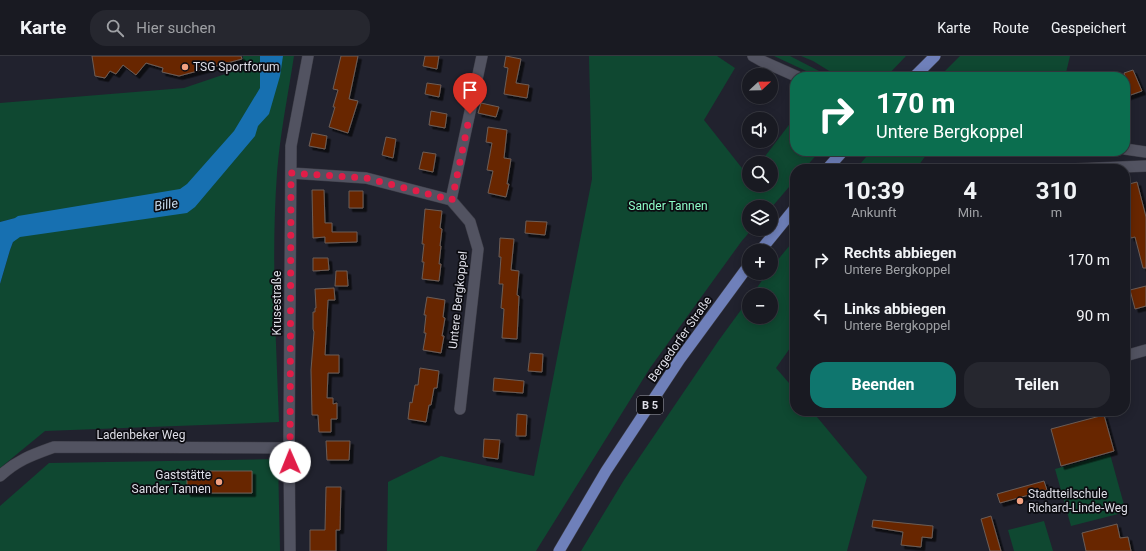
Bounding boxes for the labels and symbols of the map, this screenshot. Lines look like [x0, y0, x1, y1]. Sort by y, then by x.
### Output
place label: TSG Sportforum [193, 60, 280, 74]
marker: TSG Sportforum [180, 62, 190, 72]
north arrow [742, 68, 778, 104]
pin [453, 73, 487, 114]
water label: Bille [153, 195, 179, 214]
park label: Sander Tannen [628, 199, 708, 213]
street label: Untere Bergkoppel [446, 250, 470, 350]
street label: Krusestraße [270, 271, 284, 335]
street label: Bergedorfer Straße [645, 294, 715, 384]
road number: B 5 [637, 396, 663, 414]
street label: Ladenbeker Weg [97, 428, 185, 442]
position arrow [269, 441, 311, 483]
place label: Gaststätte Sander Tannen [132, 468, 211, 496]
marker: Gaststätte Sander Tannen [214, 477, 224, 487]
place label: Stadtteilschule Richard-Linde-Weg [1028, 487, 1128, 515]
marker: Stadtteilschule Richard-Linde-Weg [1015, 496, 1025, 506]

